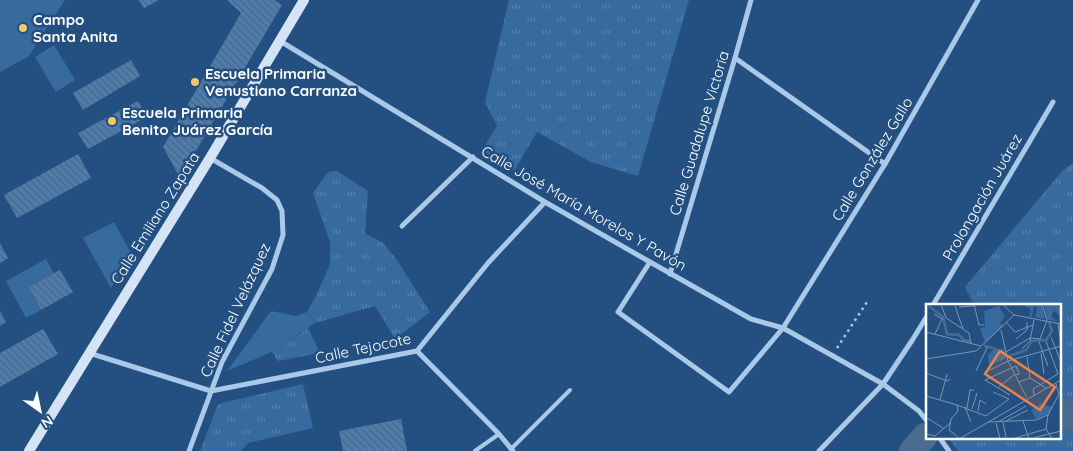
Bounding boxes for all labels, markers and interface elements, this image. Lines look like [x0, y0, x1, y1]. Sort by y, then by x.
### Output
place label: Campo Santa Anita [33, 10, 118, 46]
marker: Campo Santa Anita [17, 22, 29, 34]
street label: Calle Guadalupe Victoria [665, 48, 733, 218]
place label: Escuela Primaria Venustiano Carranza [205, 64, 357, 100]
marker: Escuela Primaria Venustiano Carranza [189, 76, 201, 88]
street label: Calle González Gallo [827, 94, 917, 224]
place label: Escuela Primaria Benito Juárez García [122, 103, 273, 139]
marker: Escuela Primaria Benito Juárez García [106, 115, 118, 127]
street label: Prolongación Juárez [938, 130, 1026, 264]
street label: Calle José María Morelos Y Pavón [478, 141, 690, 275]
street label: Calle Emiliano Zapata [107, 148, 203, 288]
street label: Calle Fidel Velázquez [196, 240, 274, 380]
inset map [926, 304, 1060, 438]
street label: Calle Tejocote [313, 329, 413, 367]
north arrow [15, 386, 65, 436]
text: N [38, 412, 56, 432]

